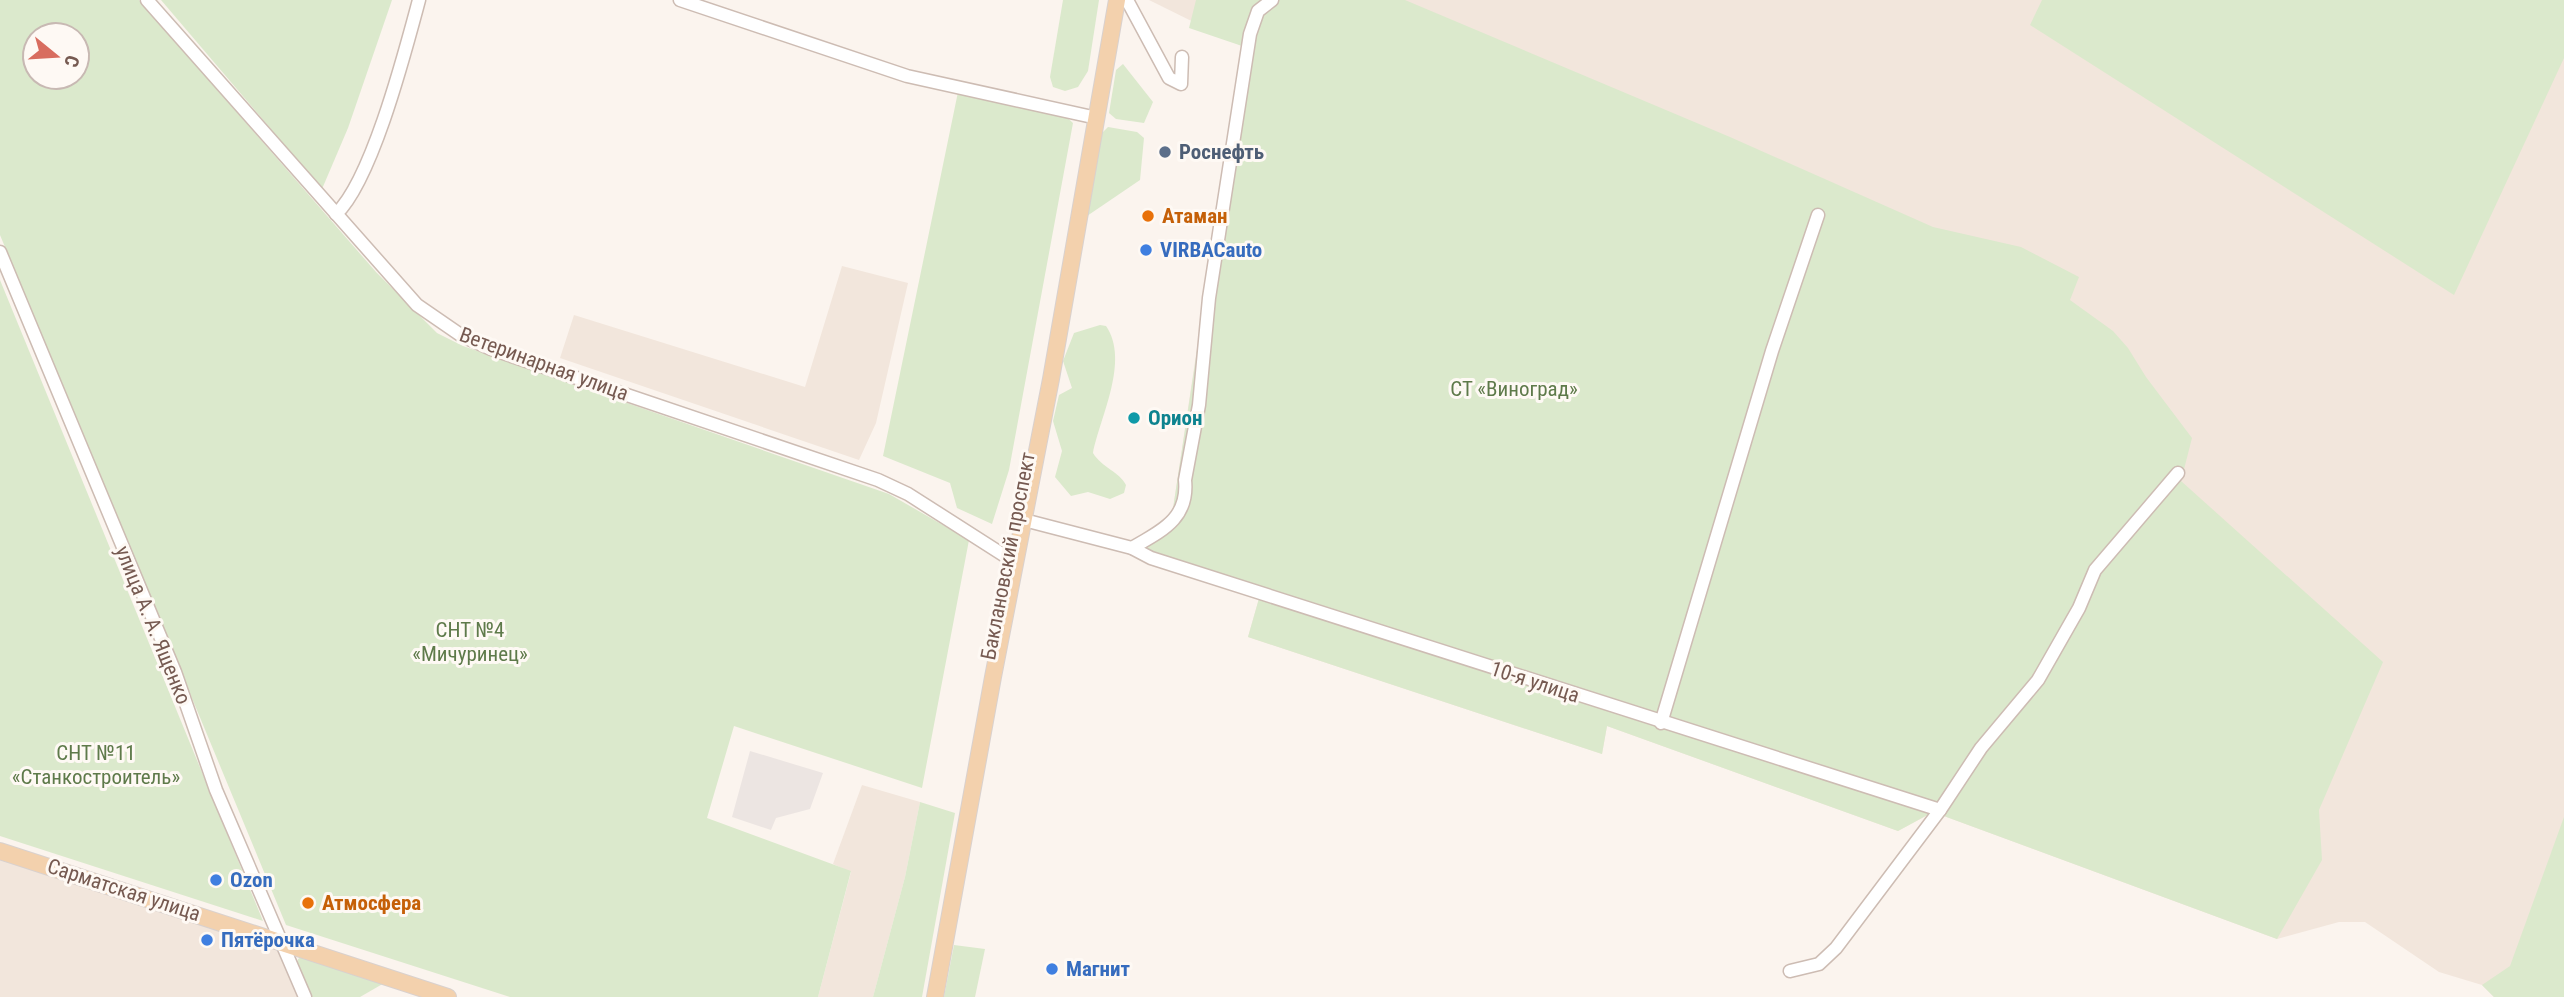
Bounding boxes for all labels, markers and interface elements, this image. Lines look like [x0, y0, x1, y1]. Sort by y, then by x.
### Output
north arrow [21, 21, 91, 91]
text: С [59, 52, 84, 70]
place label: Роснефть [1179, 140, 1264, 164]
marker: Роснефть [1157, 144, 1173, 160]
place label: Атаман [1162, 204, 1228, 228]
marker: Атаман [1140, 208, 1156, 224]
place label: VIRBACauto [1160, 238, 1262, 262]
marker: VIRBACauto [1138, 242, 1154, 258]
street label: Ветеринарная улица [456, 322, 632, 406]
park label: СТ «Виноград» [1450, 377, 1578, 401]
place label: Орион [1148, 406, 1203, 430]
marker: Орион [1126, 410, 1142, 426]
street label: Баклановский проспект [976, 450, 1040, 662]
street label: улица А. А. Ященко [110, 542, 196, 708]
park label: СНТ №4 «Мичуринец» [412, 618, 528, 666]
street label: 10-я улица [1488, 656, 1582, 708]
park label: СНТ №11 «Станкостроитель» [12, 741, 180, 789]
street label: Сарматская улица [44, 854, 204, 926]
place label: Ozon [230, 868, 273, 892]
marker: Ozon [208, 872, 224, 888]
place label: Атмосфера [322, 891, 421, 915]
marker: Атмосфера [300, 895, 316, 911]
place label: Пятёрочка [221, 928, 315, 952]
marker: Пятёрочка [199, 932, 215, 948]
place label: Магнит [1066, 957, 1131, 981]
marker: Магнит [1044, 961, 1060, 977]

